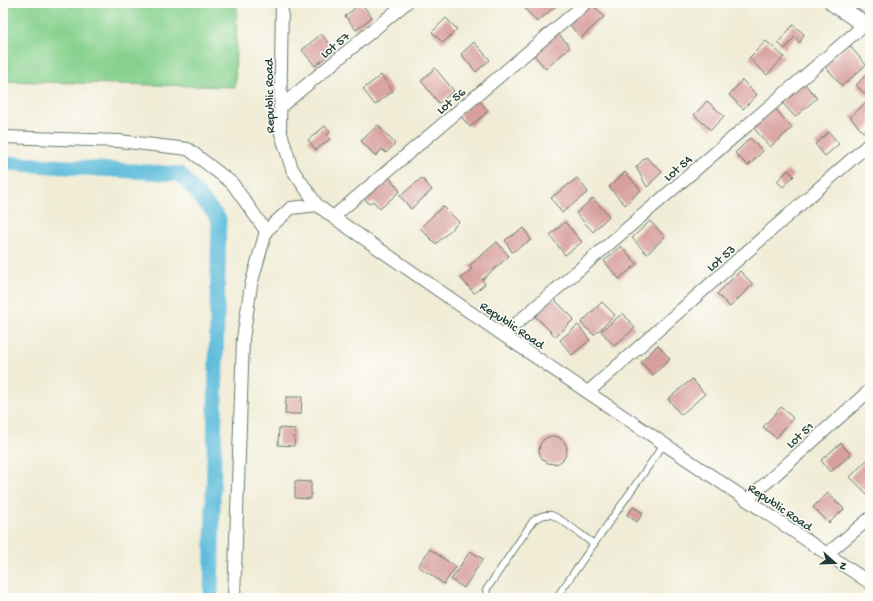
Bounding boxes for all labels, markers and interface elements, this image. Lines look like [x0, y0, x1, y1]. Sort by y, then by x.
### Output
street label: Lot 57 [318, 29, 354, 62]
street label: Republic Road [262, 57, 279, 133]
street label: Lot 56 [434, 85, 470, 118]
street label: Lot 54 [661, 152, 696, 185]
street label: Lot 53 [704, 242, 739, 276]
street label: Republic Road [477, 299, 548, 354]
street label: Lot 51 [784, 420, 818, 452]
street label: Republic Road [745, 481, 816, 536]
north arrow [815, 543, 855, 583]
text: N [836, 560, 849, 571]

